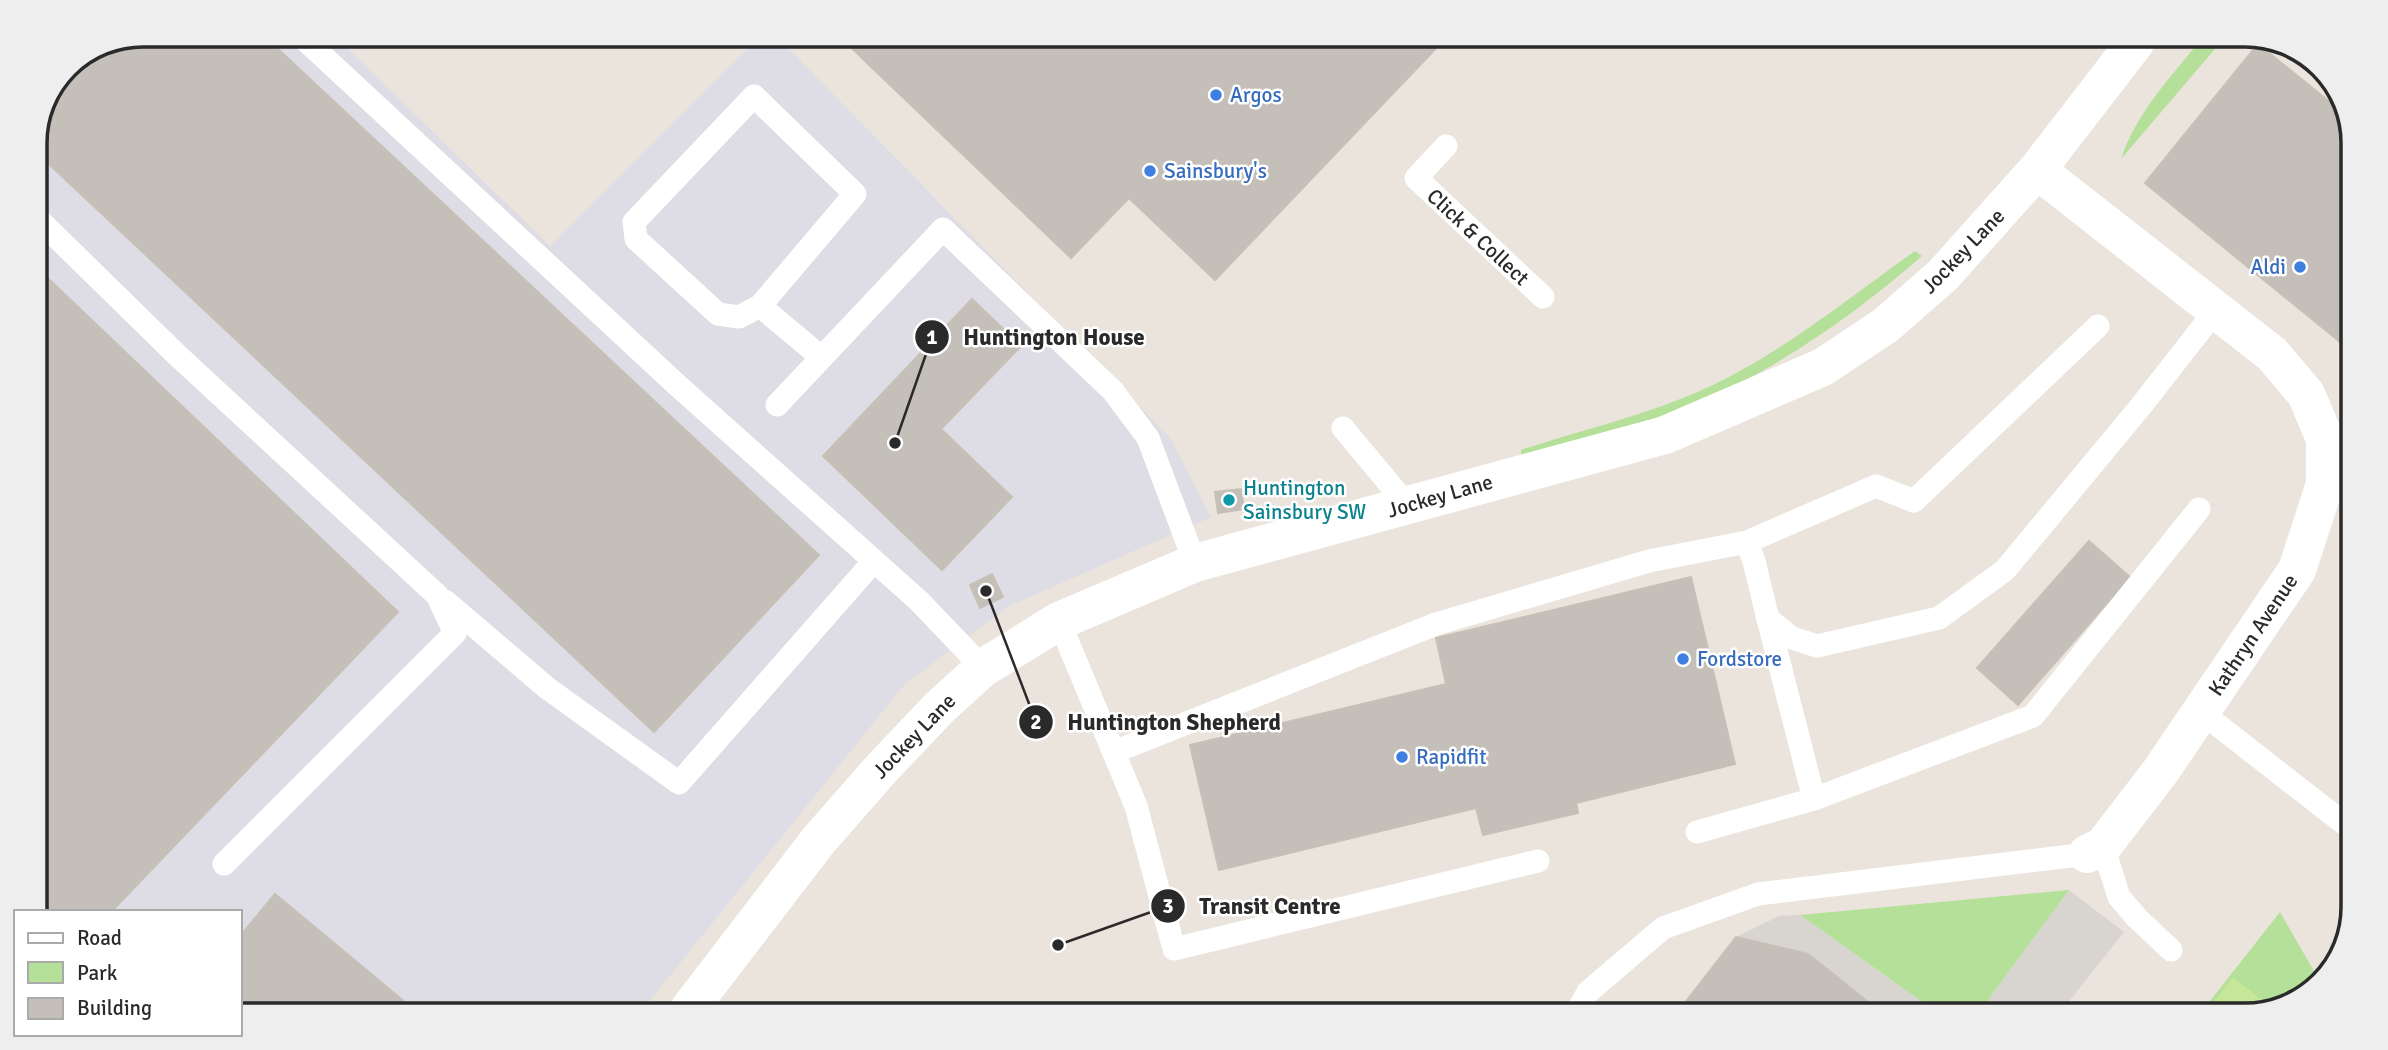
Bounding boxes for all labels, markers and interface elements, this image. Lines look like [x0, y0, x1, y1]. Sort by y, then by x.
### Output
place label: Argos [1230, 82, 1282, 108]
marker: Argos [1208, 87, 1224, 103]
place label: Sainsbury's [1164, 158, 1267, 184]
marker: Sainsbury's [1142, 163, 1158, 179]
street label: Click & Collect [1421, 183, 1535, 291]
street label: Jockey Lane [1916, 203, 2010, 299]
place label: Aldi [2251, 254, 2286, 280]
marker: Aldi [2292, 259, 2308, 275]
callout: Huntington House [914, 315, 1159, 359]
text: Huntington House [963, 323, 1145, 352]
text: 1 [926, 324, 938, 350]
street label: Jockey Lane [1384, 469, 1496, 523]
place label: Huntington Sainsbury SW [1243, 475, 1366, 525]
marker: Huntington Sainsbury SW [1221, 492, 1237, 508]
street label: Kathryn Avenue [2203, 569, 2303, 701]
place label: Fordstore [1697, 646, 1782, 672]
marker: Fordstore [1675, 651, 1691, 667]
street label: Jockey Lane [867, 688, 961, 784]
callout: Huntington Shepherd [1018, 700, 1295, 744]
text: Huntington Shepherd [1067, 708, 1281, 737]
text: 2 [1030, 709, 1042, 735]
place label: Rapidfit [1416, 744, 1487, 770]
marker: Rapidfit [1394, 749, 1410, 765]
callout: Transit Centre [1150, 884, 1355, 928]
text: Transit Centre [1199, 892, 1341, 921]
text: 3 [1162, 893, 1174, 919]
legend [14, 910, 242, 1036]
text: Road [77, 925, 122, 951]
text: Park [77, 960, 118, 986]
text: Building [77, 995, 152, 1021]

